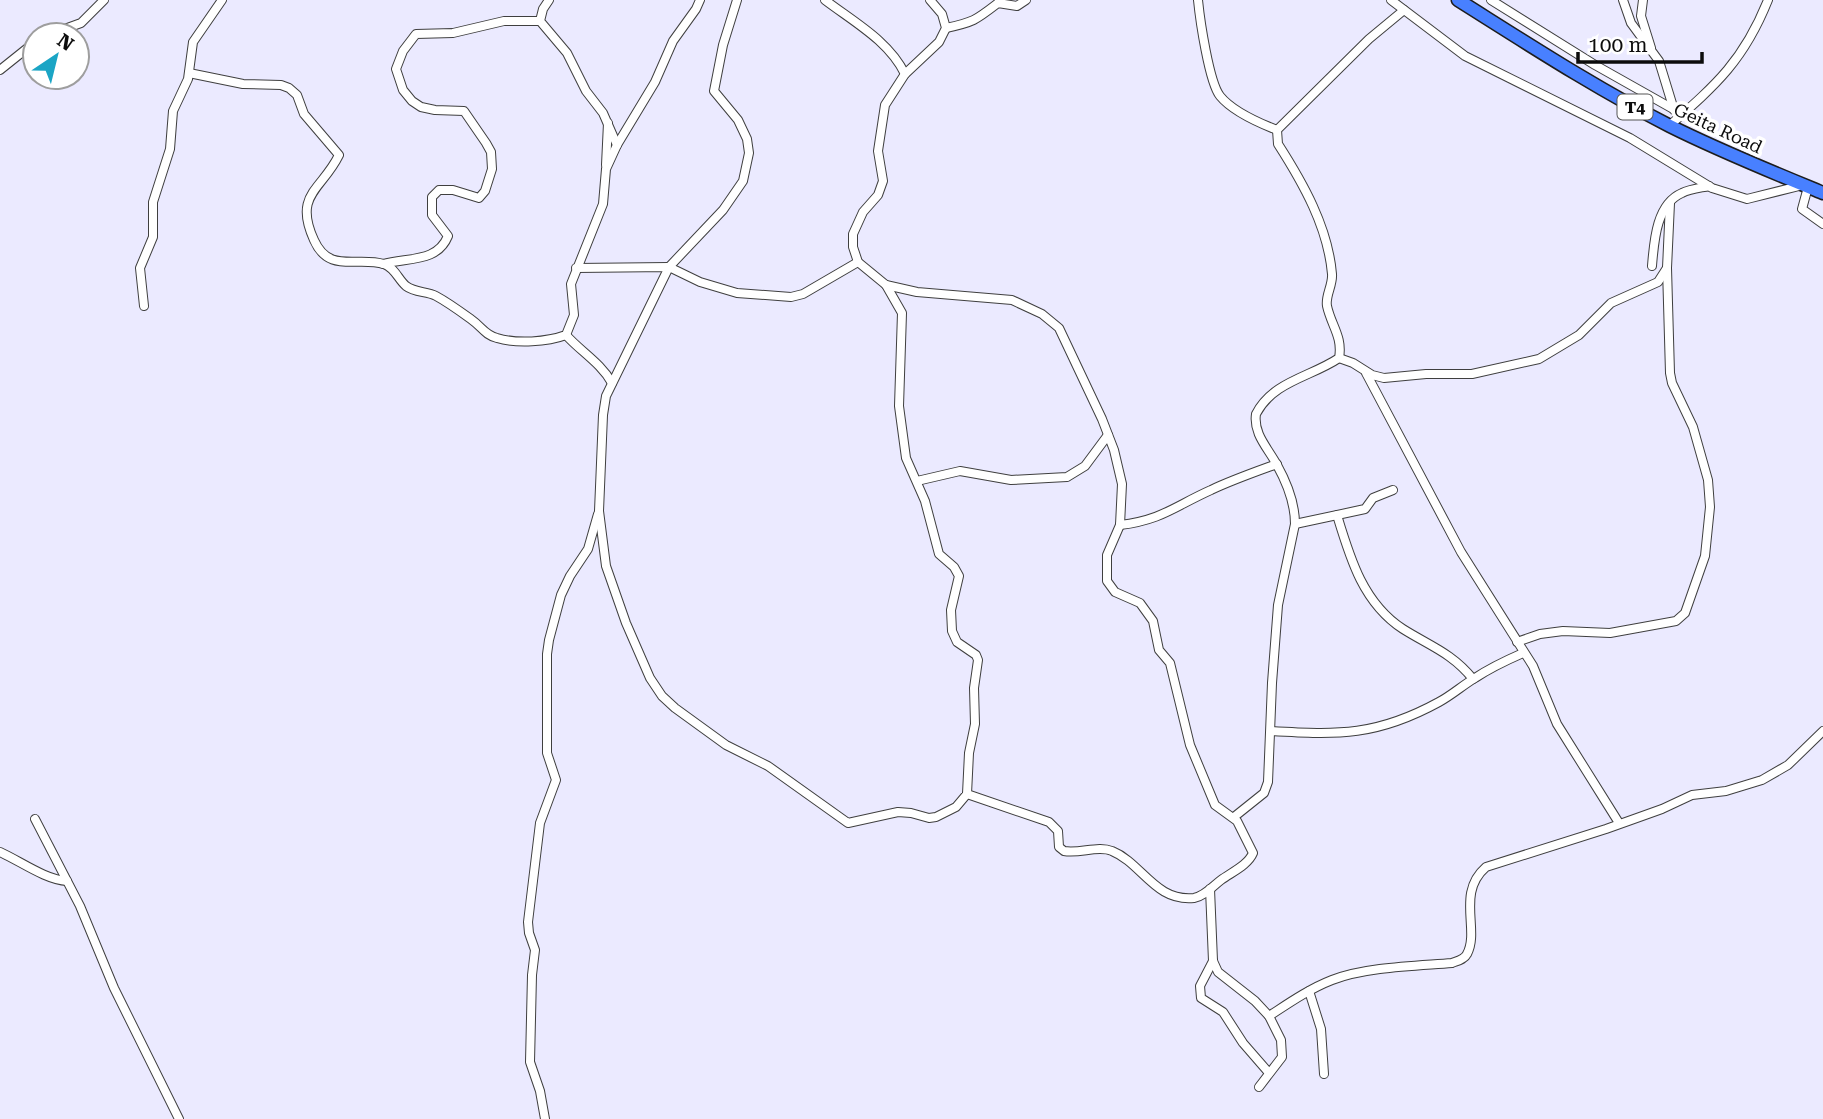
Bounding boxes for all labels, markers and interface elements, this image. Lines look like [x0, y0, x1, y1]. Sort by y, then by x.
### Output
north arrow [21, 21, 91, 91]
scale bar [1578, 21, 1702, 65]
text: N [53, 29, 78, 56]
text: 100 m [1588, 33, 1648, 57]
road number: T4 [1618, 94, 1652, 120]
street label: Geita Road [1670, 98, 1766, 158]

